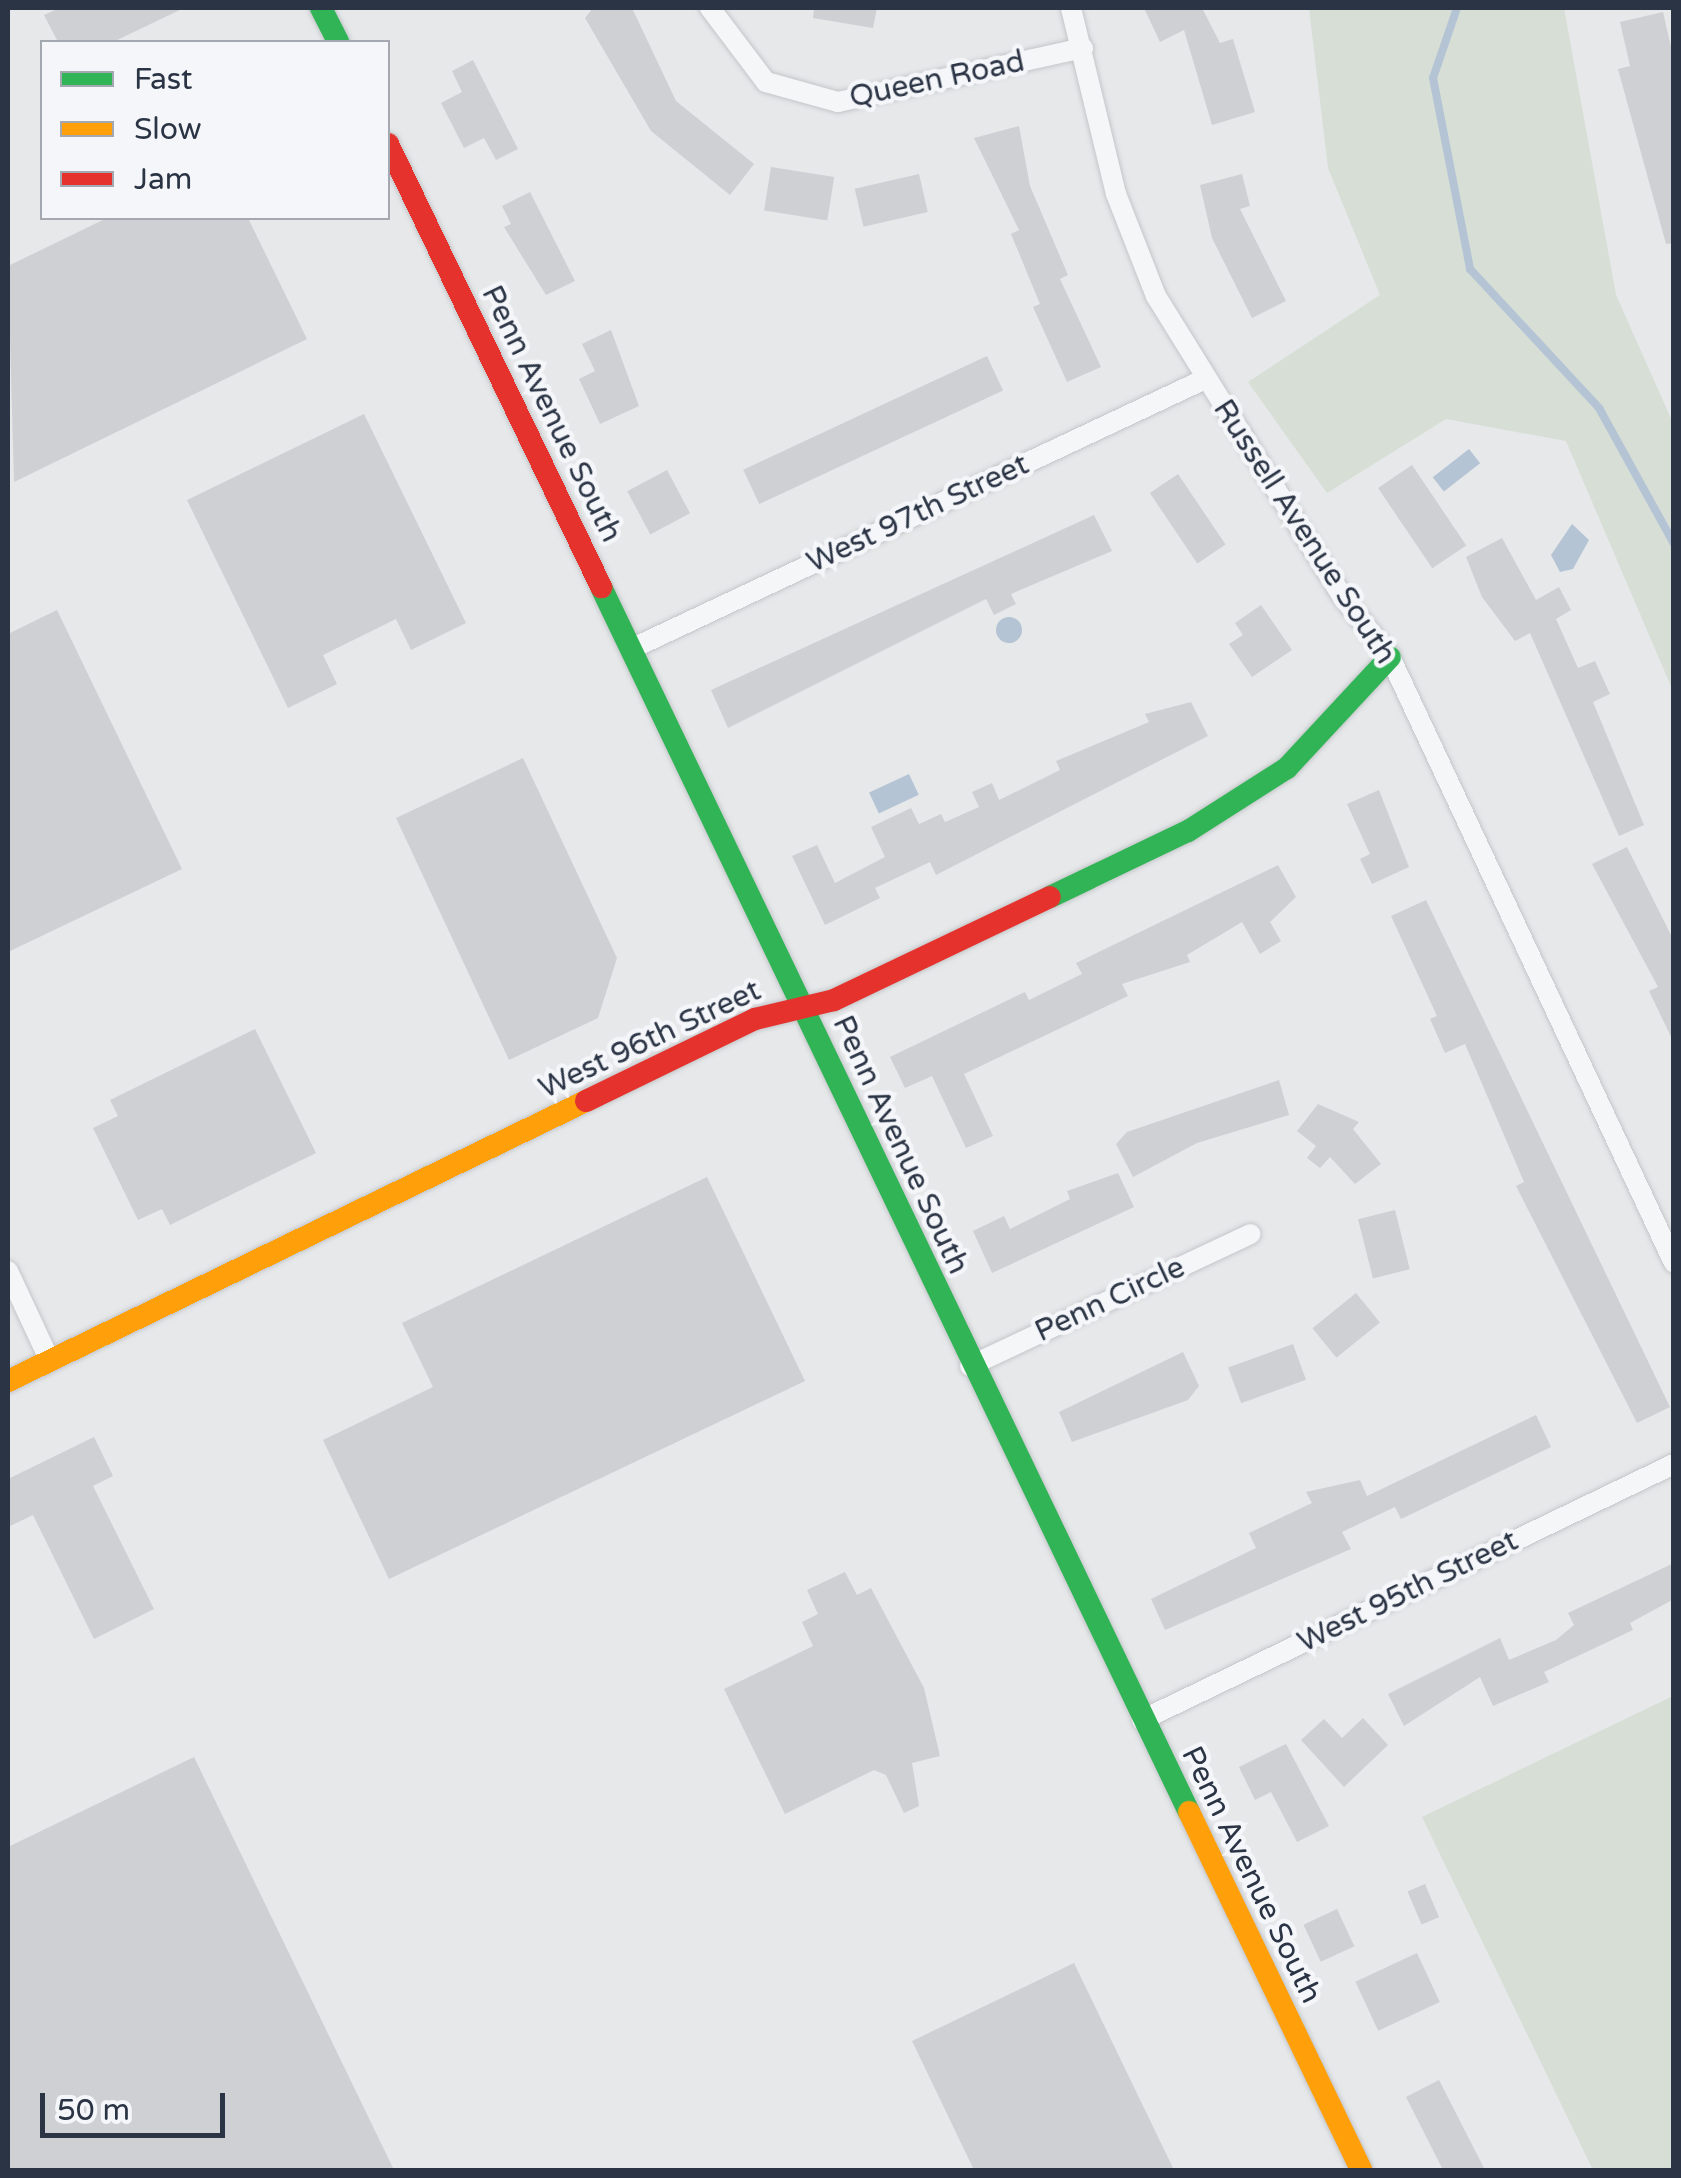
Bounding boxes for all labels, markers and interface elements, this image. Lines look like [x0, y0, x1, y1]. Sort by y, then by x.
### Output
legend [40, 40, 390, 220]
street label: Queen Road [846, 44, 1028, 116]
text: Fast [134, 61, 193, 98]
text: Slow [134, 111, 202, 148]
text: Jam [134, 161, 192, 198]
street label: Penn Avenue South [473, 280, 629, 548]
street label: Russell Avenue South [1205, 393, 1403, 671]
street label: West 97th Street [801, 447, 1035, 581]
street label: West 96th Street [533, 973, 767, 1107]
street label: Penn Avenue South [824, 1010, 976, 1280]
street label: Penn Circle [1029, 1250, 1191, 1350]
street label: West 95th Street [1292, 1523, 1524, 1661]
street label: Penn Avenue South [1173, 1741, 1329, 2009]
scale bar [45, 2073, 230, 2135]
text: 50 m [57, 2092, 130, 2129]

